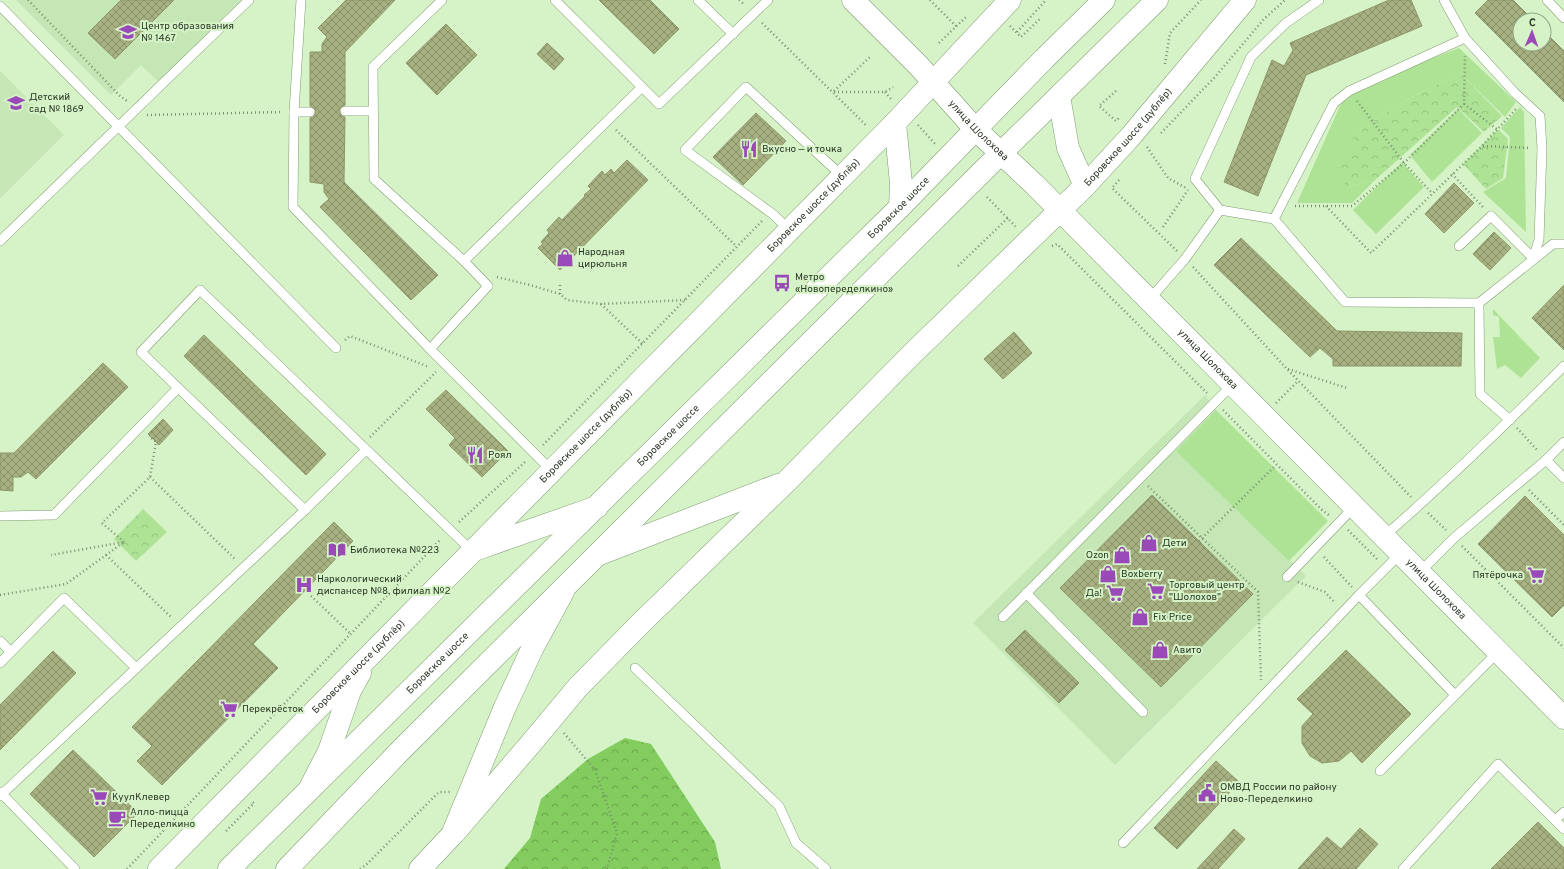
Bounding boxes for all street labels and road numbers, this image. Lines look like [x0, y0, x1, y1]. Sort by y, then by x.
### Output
street label: Боровское шоссе (дублёр) [1081, 85, 1175, 189]
street label: улица Шолохова [946, 97, 1011, 164]
street label: Боровское шоссе (дублёр) [764, 156, 863, 255]
street label: Боровское шоссе [865, 174, 932, 242]
street label: улица Шолохова [1175, 326, 1241, 392]
street label: Боровское шоссе (дублёр) [537, 386, 635, 486]
street label: Боровское шоссе [634, 402, 702, 469]
street label: улица Шолохова [1403, 556, 1469, 622]
street label: Боровское шоссе (дублёр) [309, 617, 408, 717]
street label: Боровское шоссе [404, 630, 472, 697]

